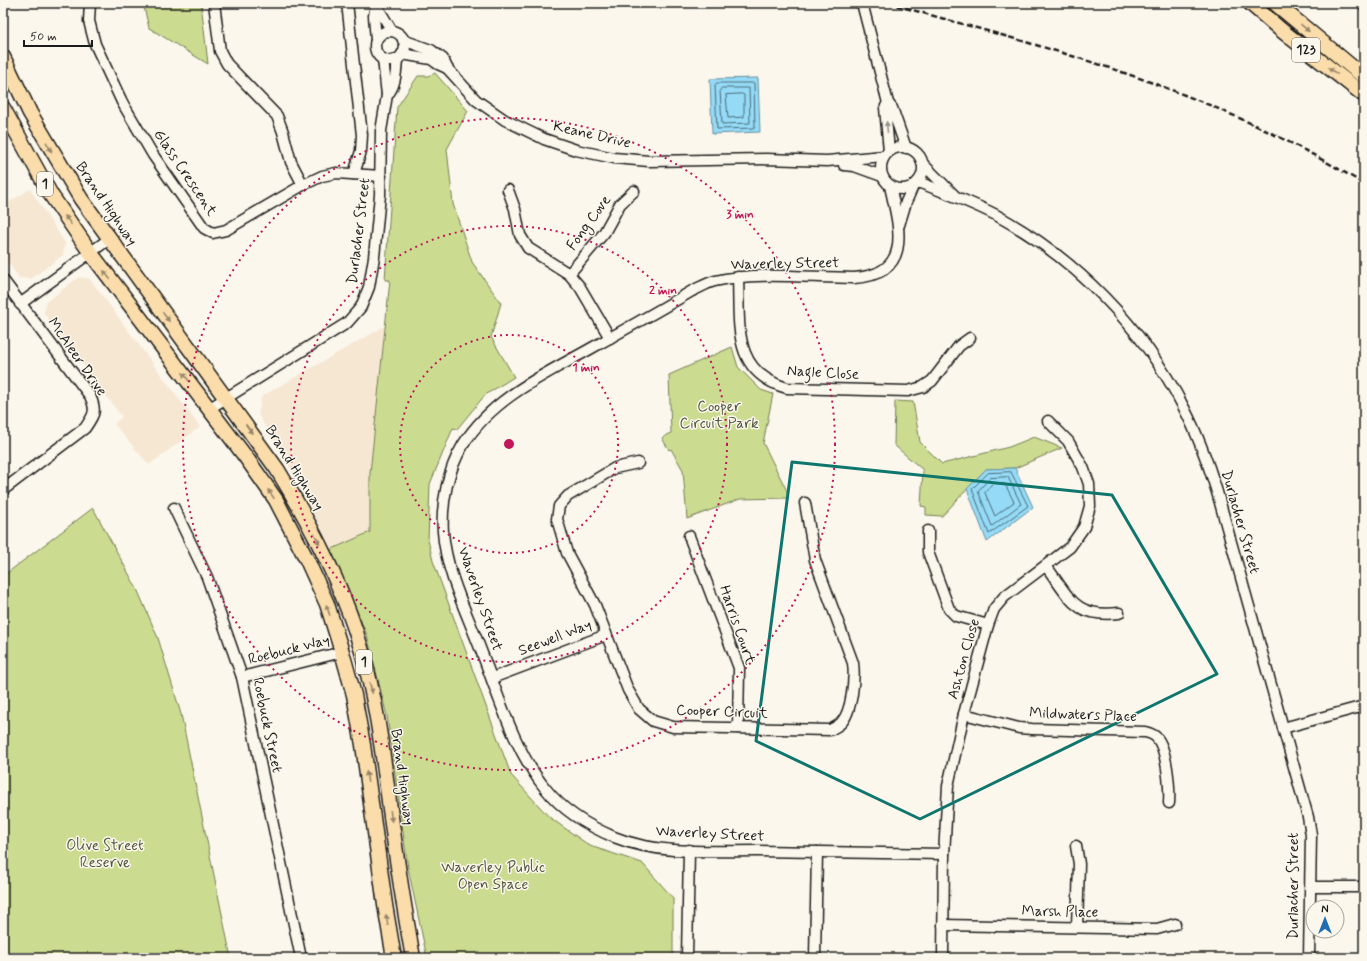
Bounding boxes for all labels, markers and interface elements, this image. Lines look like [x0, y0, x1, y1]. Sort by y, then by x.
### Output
scale bar [24, 22, 92, 48]
one-way arrow [1299, 23, 1310, 32]
text: 50 m [30, 29, 57, 45]
road number: 123 [1292, 38, 1320, 62]
one-way arrow [1328, 67, 1339, 75]
street label: Keane Drive [551, 116, 633, 154]
one-way arrow [883, 121, 890, 133]
street label: Glass Crescent [149, 126, 221, 220]
one-way arrow [46, 141, 52, 153]
street label: Brand Highway [70, 158, 141, 250]
road number: 1 [37, 172, 53, 196]
street label: Durlacher Street [343, 176, 375, 285]
street label: Fong Cove [562, 191, 617, 255]
text: 3 min [726, 207, 754, 223]
one-way arrow [64, 214, 72, 225]
street label: Waverley Street [731, 253, 839, 275]
one-way arrow [103, 269, 112, 280]
text: 2 min [649, 283, 677, 299]
one-way arrow [162, 312, 170, 322]
street label: McAleer Drive [43, 314, 112, 400]
text: 1 min [572, 360, 600, 376]
street label: Nagle Close [786, 361, 860, 386]
one-way arrow [182, 372, 190, 383]
park label: Cooper Circuit Park [679, 397, 759, 434]
street label: Brand Highway [259, 422, 328, 515]
one-way arrow [245, 424, 253, 435]
centre of rings [502, 437, 516, 451]
street label: Durlacher Street [1216, 468, 1264, 577]
one-way arrow [267, 488, 275, 499]
one-way arrow [314, 534, 321, 545]
street label: Waverley Street [453, 544, 507, 654]
street label: Harris Court [714, 583, 760, 667]
one-way arrow [325, 604, 331, 616]
street label: Seewell Way [515, 615, 595, 661]
street label: Ashton Close [943, 616, 985, 702]
street label: Roebuck Way [246, 630, 332, 670]
road number: 1 [356, 650, 372, 674]
street label: Roebuck Street [247, 676, 287, 775]
one-way arrow [368, 682, 374, 694]
street label: Cooper Circuit [676, 700, 768, 724]
street label: Mildwaters Place [1029, 703, 1137, 727]
street label: Brand Highway [384, 728, 419, 827]
one-way arrow [364, 771, 370, 783]
one-way arrow [388, 810, 394, 822]
street label: Waverley Street [655, 821, 765, 847]
street label: Durlacher Street [1284, 832, 1304, 939]
park label: Olive Street Reserve [66, 836, 144, 873]
park label: Waverley Public Open Space [441, 858, 545, 895]
north arrow [1305, 899, 1345, 939]
street label: Marsh Place [1021, 901, 1099, 923]
text: N [1321, 903, 1329, 917]
one-way arrow [384, 914, 390, 926]

